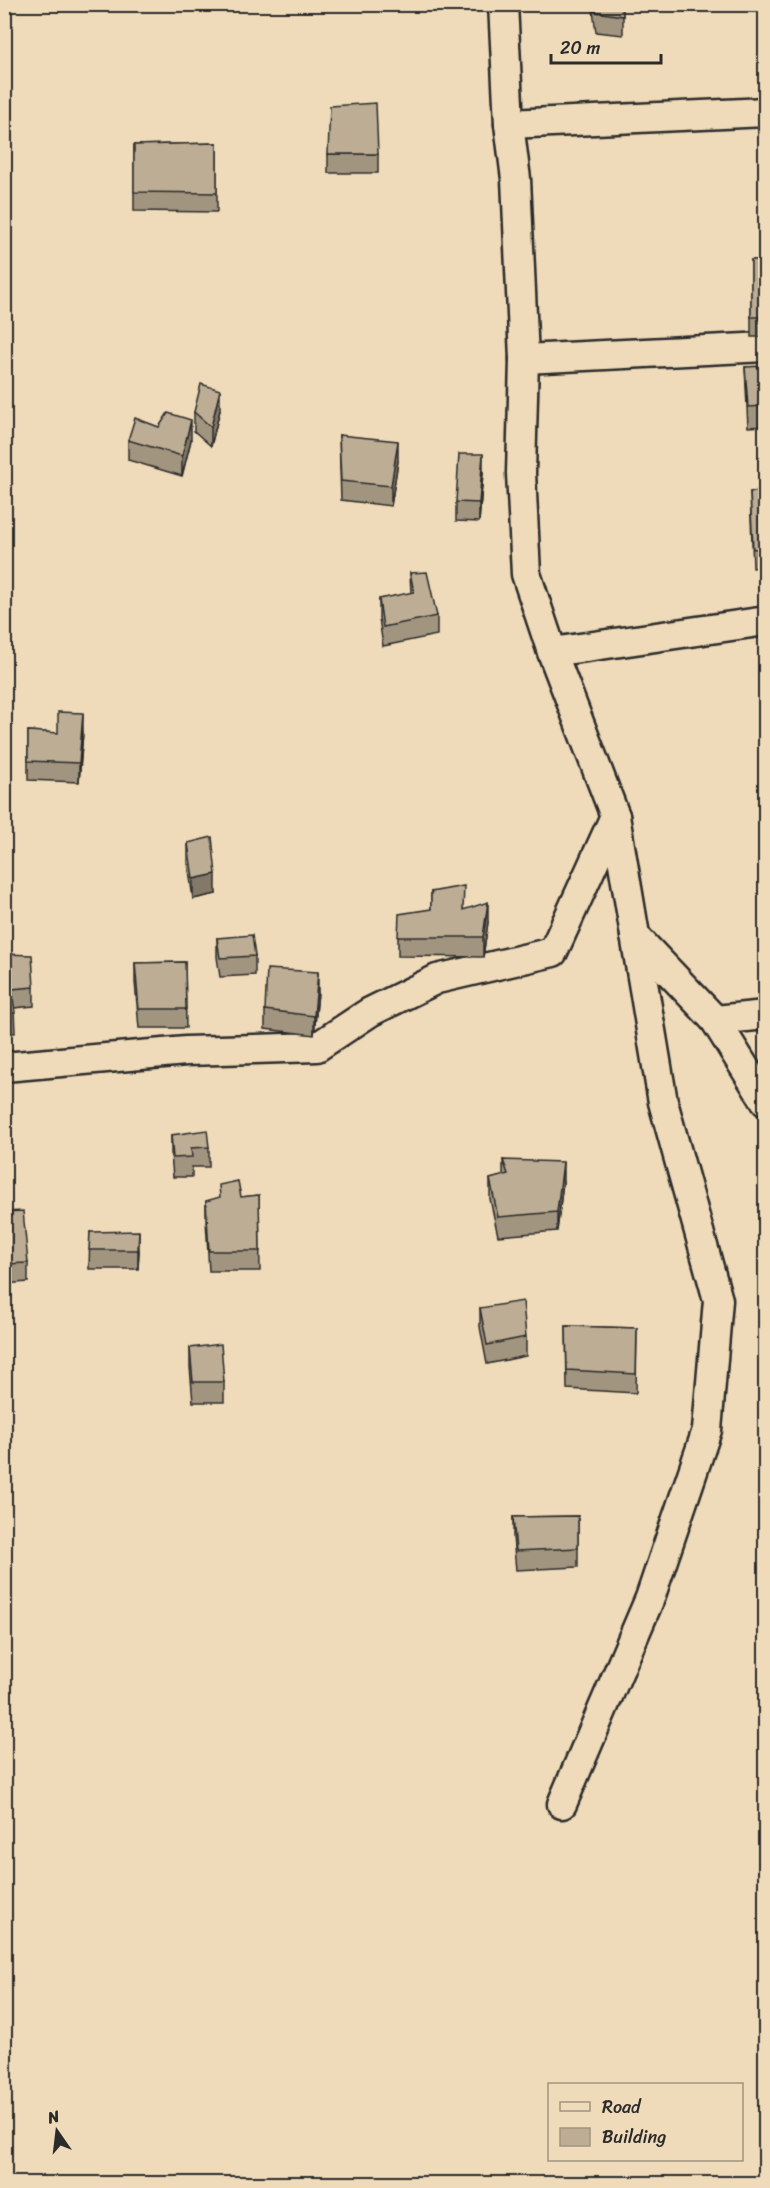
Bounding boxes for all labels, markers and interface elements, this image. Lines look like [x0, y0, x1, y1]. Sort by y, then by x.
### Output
scale bar [551, 27, 660, 65]
text: 20 m [560, 32, 600, 64]
legend [548, 2083, 743, 2161]
text: Road [602, 2091, 642, 2123]
north arrow [27, 2101, 87, 2161]
text: N [44, 2101, 63, 2133]
text: Building [602, 2121, 666, 2153]

